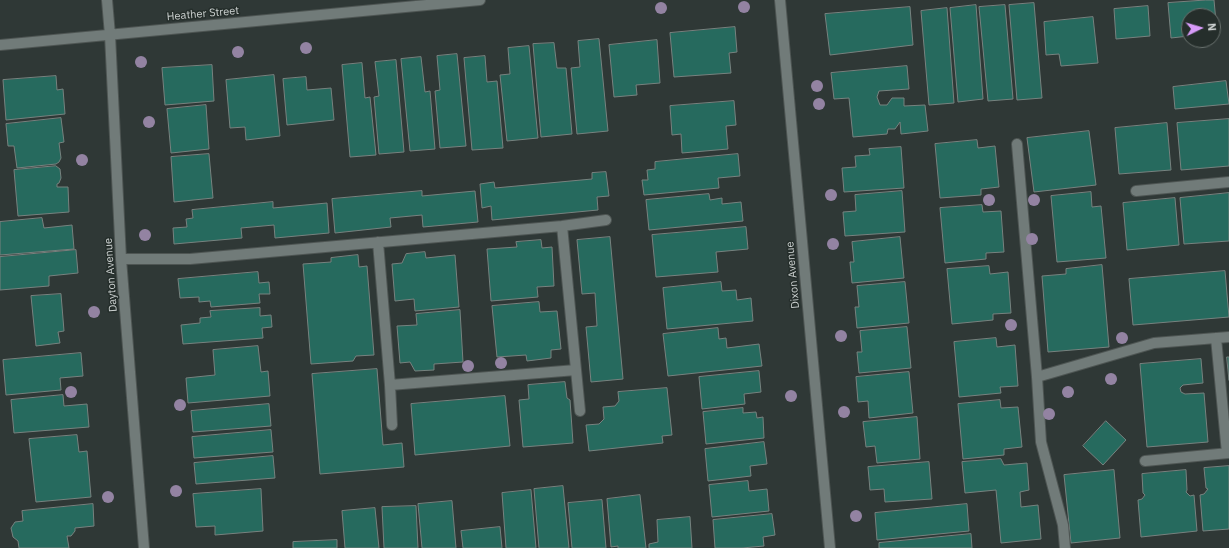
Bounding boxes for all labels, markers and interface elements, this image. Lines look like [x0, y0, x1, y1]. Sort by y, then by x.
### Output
street label: Heather Street [166, 4, 240, 24]
north arrow [1181, 8, 1221, 48]
text: N [1205, 22, 1219, 32]
street label: Dayton Avenue [102, 238, 120, 312]
street label: Dixon Avenue [783, 241, 803, 309]

